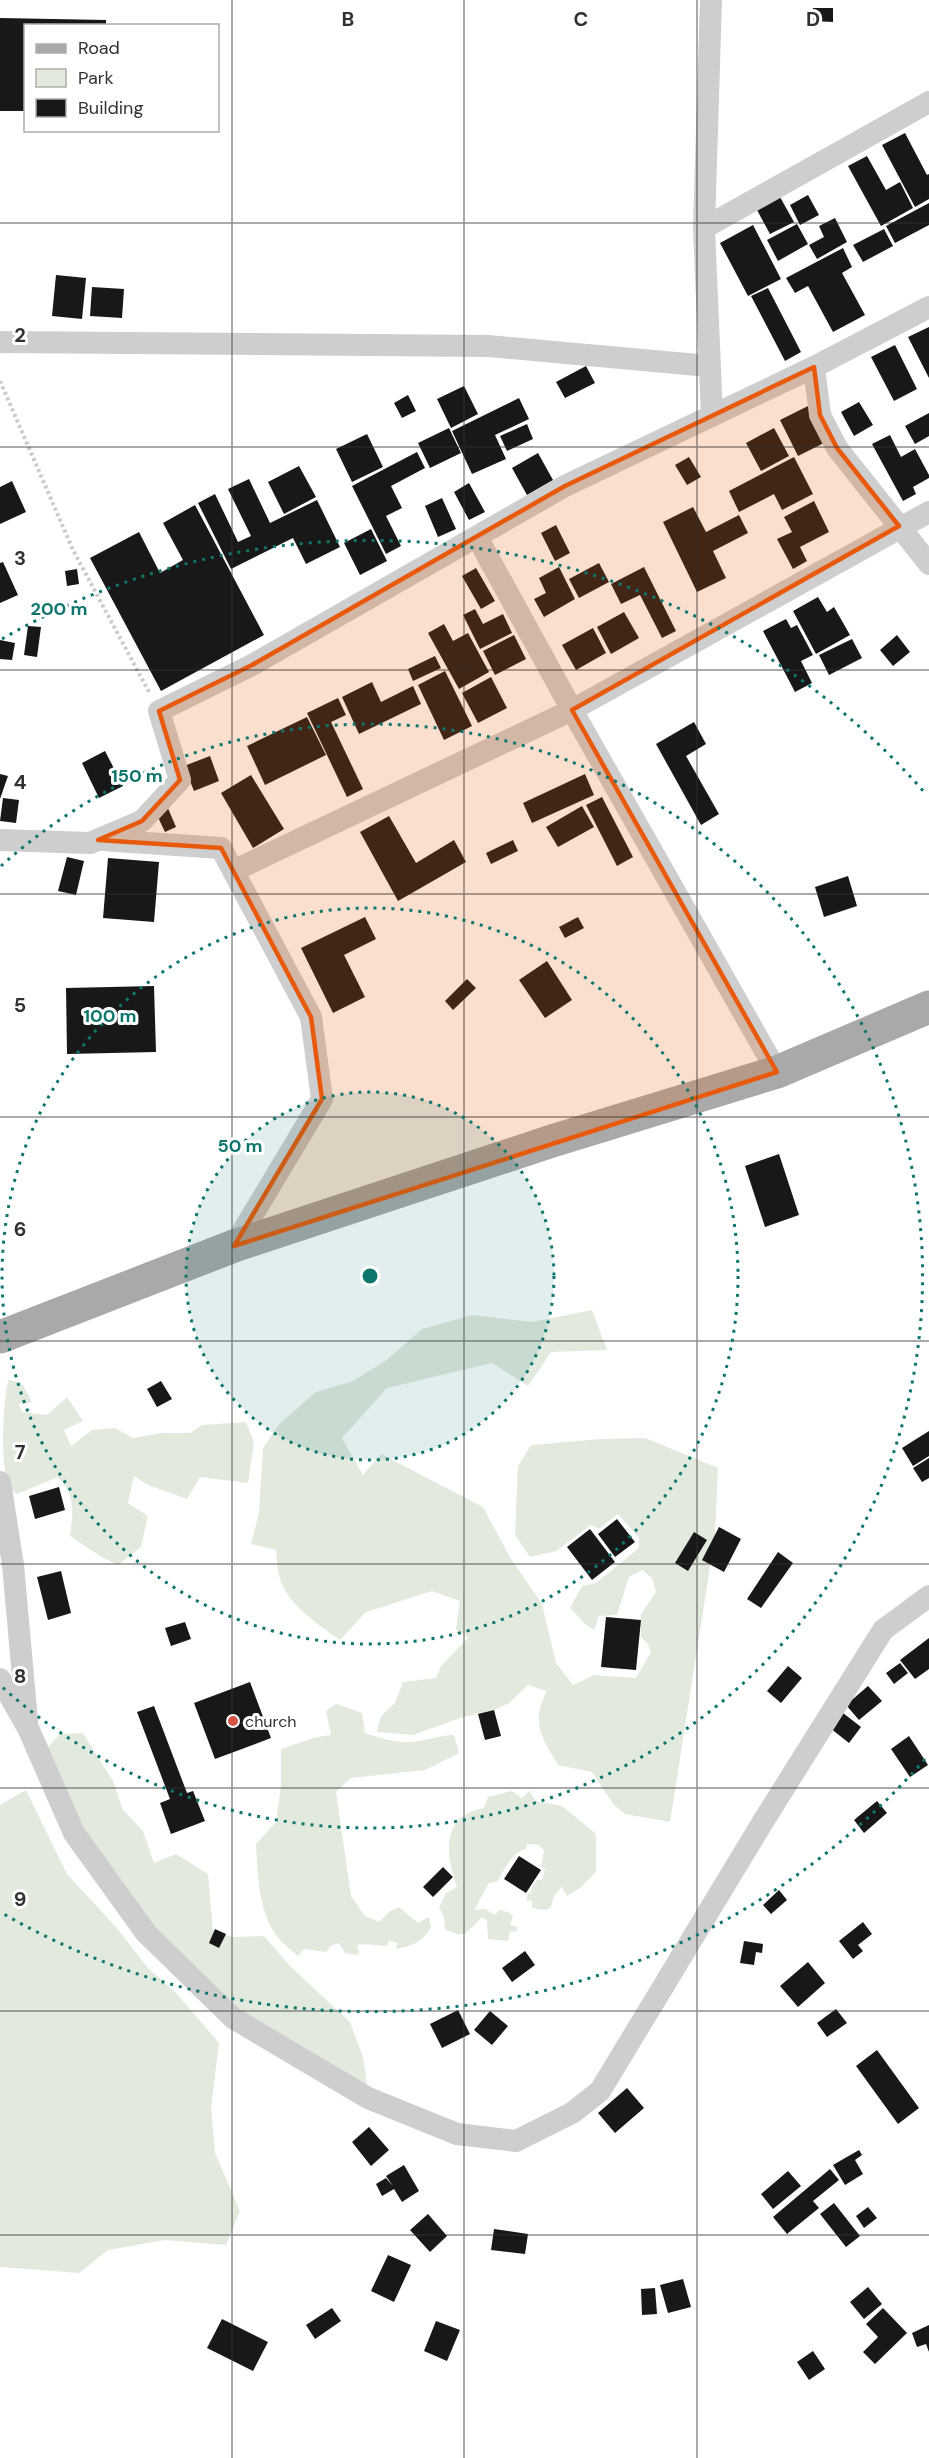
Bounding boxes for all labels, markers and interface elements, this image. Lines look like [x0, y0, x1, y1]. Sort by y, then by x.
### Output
text: B [342, 6, 354, 32]
text: C [574, 6, 588, 32]
text: D [806, 6, 820, 32]
legend [24, 24, 219, 132]
text: Road [78, 36, 120, 60]
text: Park [78, 66, 114, 90]
text: Building [78, 96, 143, 120]
text: 2 [14, 322, 26, 348]
text: 3 [14, 545, 26, 571]
text: 200 m [31, 597, 87, 621]
text: 150 m [111, 764, 163, 788]
text: 4 [14, 769, 27, 795]
text: 5 [14, 992, 26, 1018]
text: 100 m [83, 1004, 137, 1028]
text: 50 m [217, 1134, 263, 1158]
text: 6 [14, 1216, 26, 1242]
centre of rings [360, 1266, 380, 1286]
text: 7 [15, 1439, 26, 1465]
text: 8 [14, 1663, 26, 1689]
place label: church [245, 1711, 297, 1732]
marker: church [226, 1714, 240, 1728]
text: 9 [14, 1886, 26, 1912]

